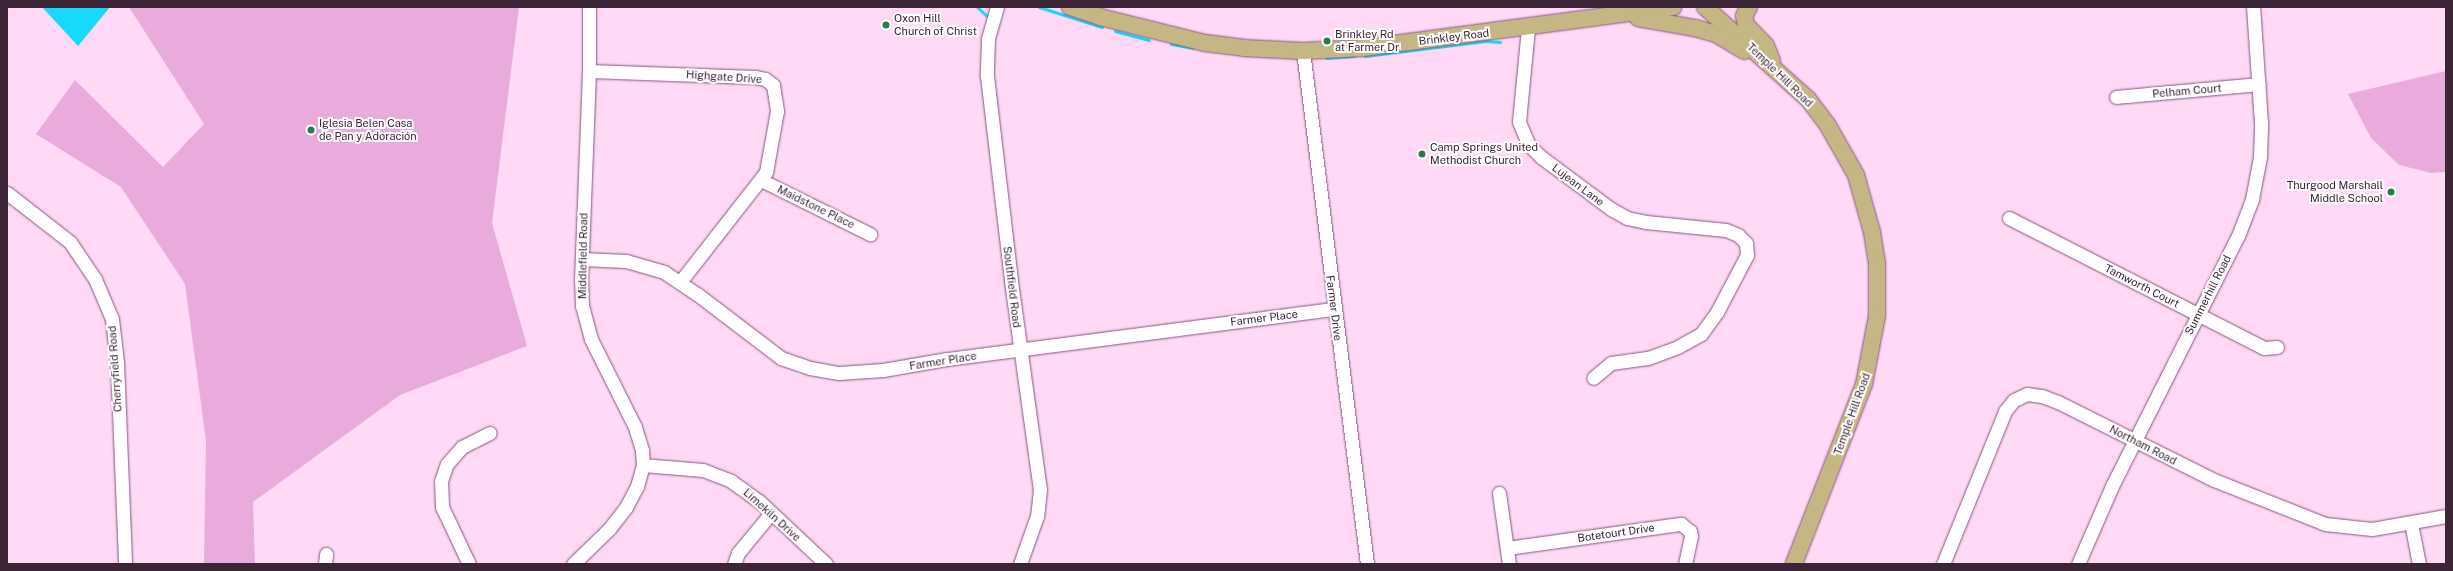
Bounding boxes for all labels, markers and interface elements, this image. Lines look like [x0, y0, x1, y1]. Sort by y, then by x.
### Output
place label: Oxon Hill Church of Christ [894, 12, 977, 38]
marker: Oxon Hill Church of Christ [881, 20, 891, 30]
street label: Brinkley Road [1418, 26, 1490, 48]
place label: Brinkley Rd at Farmer Dr [1335, 28, 1399, 54]
marker: Brinkley Rd at Farmer Dr [1322, 36, 1332, 46]
street label: Temple Hill Road [1744, 40, 1816, 110]
street label: Highgate Drive [686, 68, 762, 86]
street label: Pelham Court [2152, 81, 2222, 101]
place label: Iglesia Belen Casa de Pan y Adoración [319, 117, 417, 143]
marker: Iglesia Belen Casa de Pan y Adoración [306, 125, 316, 135]
place label: Camp Springs United Methodist Church [1430, 141, 1538, 167]
marker: Camp Springs United Methodist Church [1417, 149, 1427, 159]
street label: Lujean Lane [1549, 161, 1607, 209]
place label: Thurgood Marshall Middle School [2287, 179, 2383, 205]
street label: Maidstone Place [775, 183, 857, 231]
marker: Thurgood Marshall Middle School [2386, 187, 2396, 197]
street label: Middlefield Road [576, 213, 590, 299]
street label: Southfield Road [1000, 246, 1024, 328]
street label: Summerhill Road [2182, 253, 2234, 337]
street label: Tamworth Court [2102, 261, 2182, 311]
street label: Farmer Drive [1323, 275, 1345, 341]
street label: Farmer Place [1229, 307, 1299, 329]
street label: Cherryfield Road [105, 325, 125, 413]
street label: Farmer Place [908, 349, 978, 373]
street label: Temple Hill Road [1831, 371, 1873, 457]
street label: Northam Road [2107, 422, 2179, 468]
street label: Limekiln Drive [741, 486, 803, 544]
street label: Botetourt Drive [1577, 521, 1655, 545]

